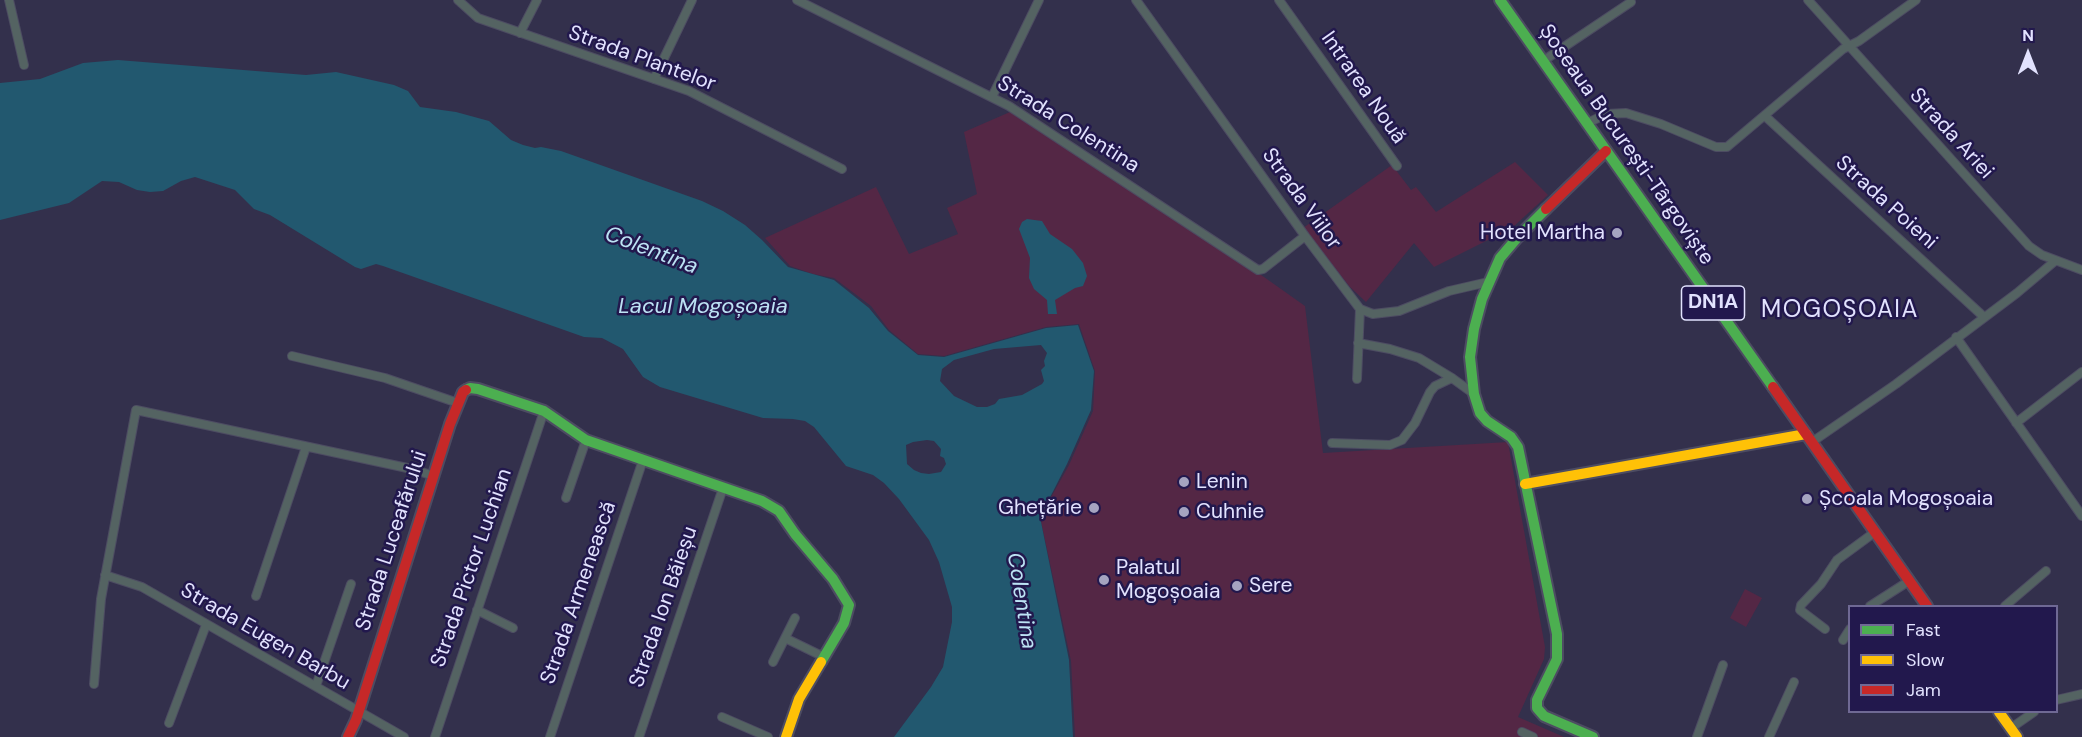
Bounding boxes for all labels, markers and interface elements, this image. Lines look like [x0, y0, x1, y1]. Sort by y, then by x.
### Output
street label: Șoseaua București-Târgoviște [1533, 20, 1719, 270]
street label: Strada Plantelor [565, 21, 719, 97]
north arrow [1998, 24, 2058, 84]
text: N [2022, 25, 2034, 46]
street label: Intrarea Nouă [1315, 27, 1411, 149]
street label: Strada Colentina [992, 71, 1144, 179]
street label: Strada Ariei [1904, 83, 1998, 185]
street label: Strada Viilor [1256, 144, 1346, 254]
street label: Strada Poieni [1830, 151, 1942, 255]
place label: Hotel Martha [1480, 220, 1605, 246]
water label: Colentina [601, 221, 701, 281]
marker: Hotel Martha [1610, 226, 1624, 240]
road number: DN1A [1682, 286, 1744, 320]
water label: Lacul Mogoșoaia [618, 294, 788, 320]
district label: MOGOȘOAIA [1761, 297, 1919, 325]
street label: Strada Luceafărului [351, 448, 433, 634]
street label: Strada Pictor Luchian [426, 465, 518, 671]
place label: Lenin [1196, 469, 1248, 495]
marker: Lenin [1177, 475, 1191, 489]
place label: Școala Mogoșoaia [1819, 486, 1993, 512]
marker: Școala Mogoșoaia [1800, 492, 1814, 506]
place label: Ghețărie [998, 495, 1082, 521]
street label: Strada Armenească [536, 498, 622, 688]
place label: Cuhnie [1196, 499, 1264, 525]
marker: Ghețărie [1087, 501, 1101, 515]
marker: Cuhnie [1177, 505, 1191, 519]
street label: Strada Ion Băieșu [625, 523, 703, 691]
water label: Colentina [1000, 551, 1042, 651]
place label: Palatul Mogoșoaia [1116, 555, 1220, 605]
marker: Palatul Mogoșoaia [1097, 573, 1111, 587]
place label: Sere [1249, 573, 1292, 599]
street label: Strada Eugen Barbu [176, 578, 354, 696]
marker: Sere [1230, 579, 1244, 593]
legend [1848, 605, 2058, 713]
text: Fast [1906, 618, 1941, 642]
text: Slow [1906, 648, 1945, 672]
text: Jam [1906, 678, 1941, 702]

